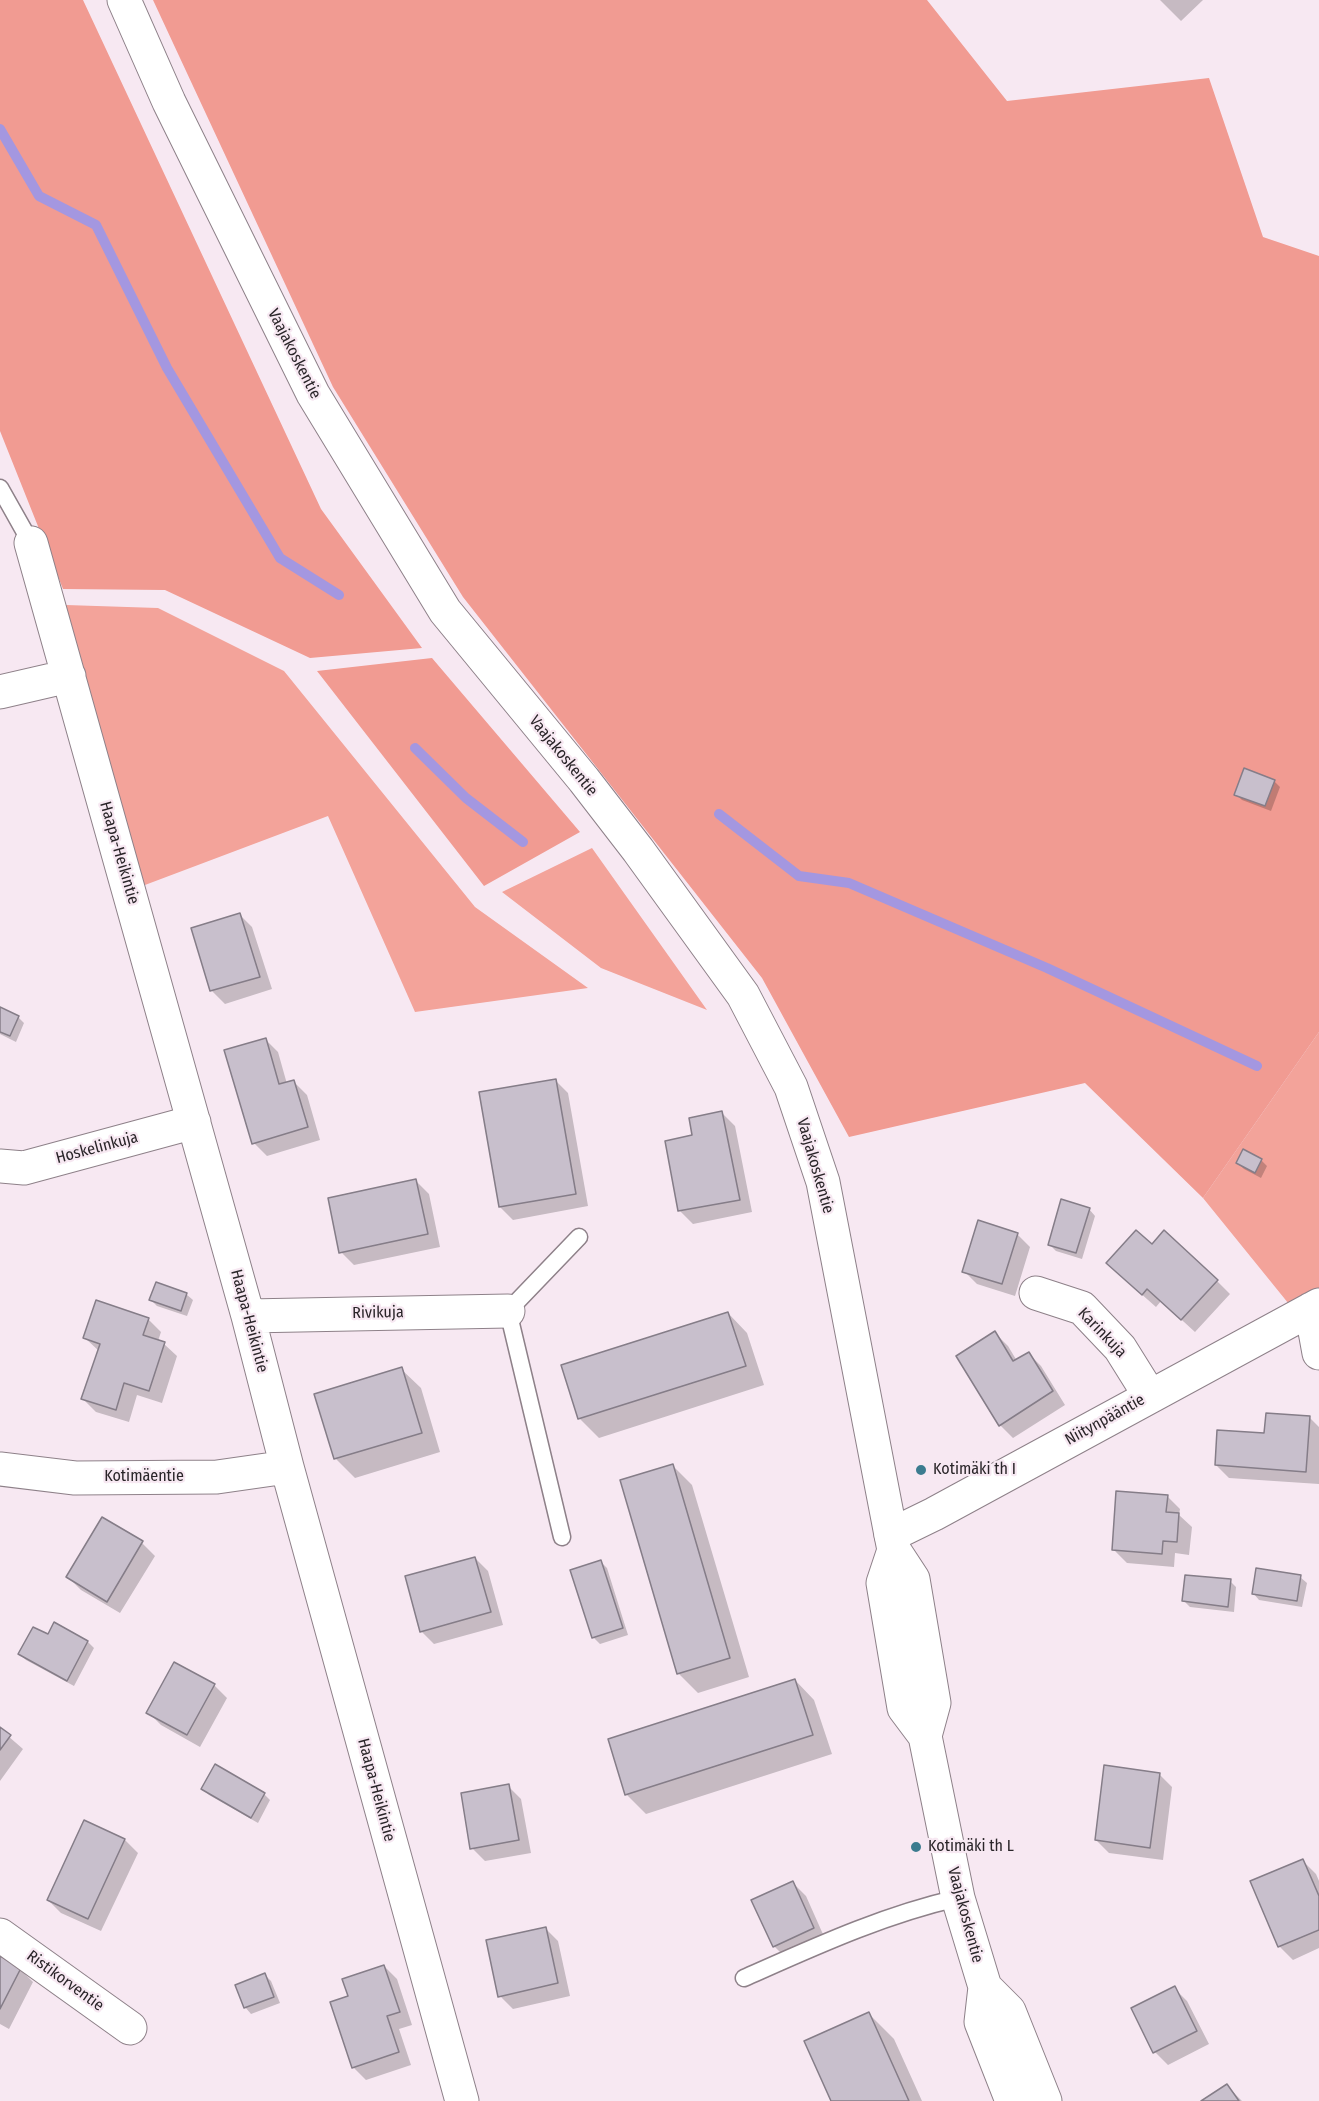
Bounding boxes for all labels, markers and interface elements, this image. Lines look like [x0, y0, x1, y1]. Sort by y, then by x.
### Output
street label: Vaajakoskentie [263, 306, 325, 402]
street label: Vaajakoskentie [525, 712, 601, 800]
street label: Haapa-Heikintie [95, 799, 143, 907]
street label: Vaajakoskentie [792, 1116, 838, 1216]
street label: Hoskelinkuja [54, 1128, 140, 1168]
street label: Haapa-Heikintie [226, 1267, 272, 1375]
street label: Rivikuja [352, 1303, 404, 1323]
street label: Karinkuja [1074, 1304, 1130, 1362]
street label: Niitynpääntie [1062, 1390, 1148, 1450]
place label: Kotimäki th I [933, 1460, 1016, 1480]
marker: Kotimäki th I [914, 1463, 928, 1477]
street label: Kotimäentie [104, 1467, 184, 1487]
street label: Haapa-Heikintie [353, 1736, 399, 1844]
place label: Kotimäki th L [928, 1837, 1014, 1857]
marker: Kotimäki th L [909, 1840, 923, 1854]
street label: Vaajakoskentie [943, 1865, 987, 1965]
street label: Ristikorventie [23, 1947, 107, 2015]

